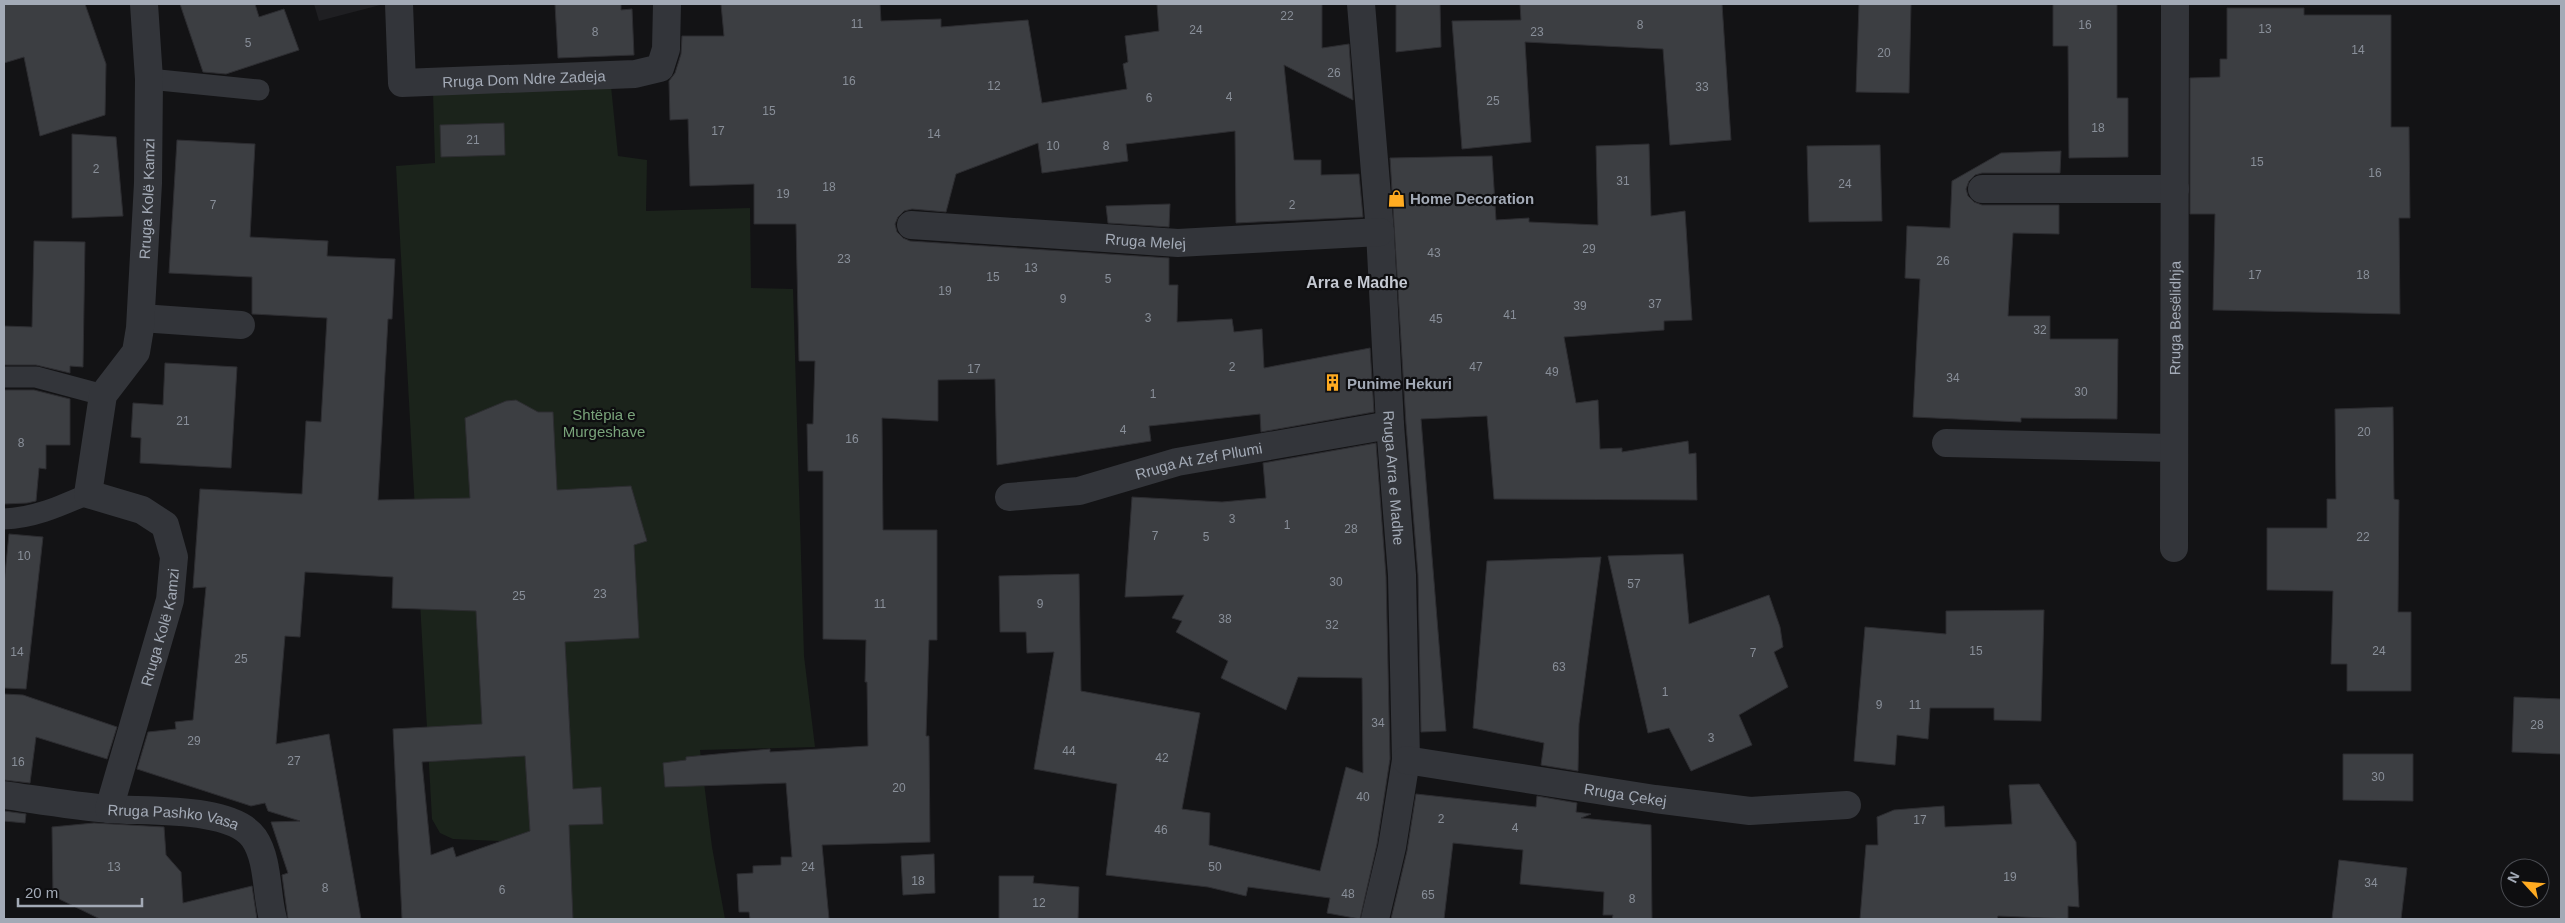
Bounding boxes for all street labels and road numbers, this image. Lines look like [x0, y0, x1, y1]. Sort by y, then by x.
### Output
street label: Rruga Dom Ndre Zadeja [442, 67, 607, 90]
street label: Rruga Kolë Kamzi [135, 138, 157, 260]
street label: Rruga Melej [1105, 230, 1186, 252]
street label: Rruga Besëlidhja [2166, 260, 2183, 375]
street label: Rruga Arra e Madhe [1381, 410, 1408, 546]
street label: Rruga At Zef Pllumi [1133, 439, 1263, 482]
street label: Rruga Kolë Kamzi [137, 568, 181, 688]
street label: Rruga Çekej [1583, 780, 1668, 809]
street label: Rruga Pashko Vasa [107, 800, 243, 833]

